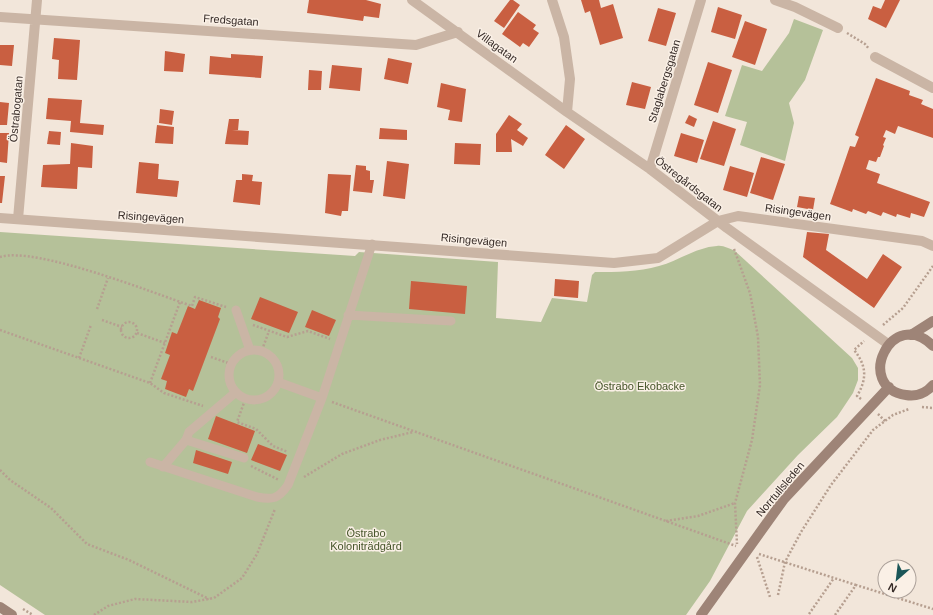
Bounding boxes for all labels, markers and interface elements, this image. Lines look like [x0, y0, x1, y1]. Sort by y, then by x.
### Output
street label: Fredsgatan [203, 12, 259, 28]
street label: Villagatan [474, 27, 520, 65]
street label: Staglabergsgatan [646, 38, 682, 124]
street label: Östrabogatan [7, 75, 25, 143]
street label: Östregårdsgatan [653, 154, 725, 214]
street label: Risingevägen [764, 201, 832, 223]
street label: Risingevägen [117, 209, 185, 225]
street label: Risingevägen [440, 231, 508, 249]
park label: Östrabo Ekobacke [595, 380, 685, 392]
street label: Norrtullsleden [754, 459, 806, 519]
park label: Östrabo Koloniträdgård [330, 527, 402, 552]
north arrow [877, 559, 917, 599]
text: N [886, 581, 899, 595]

